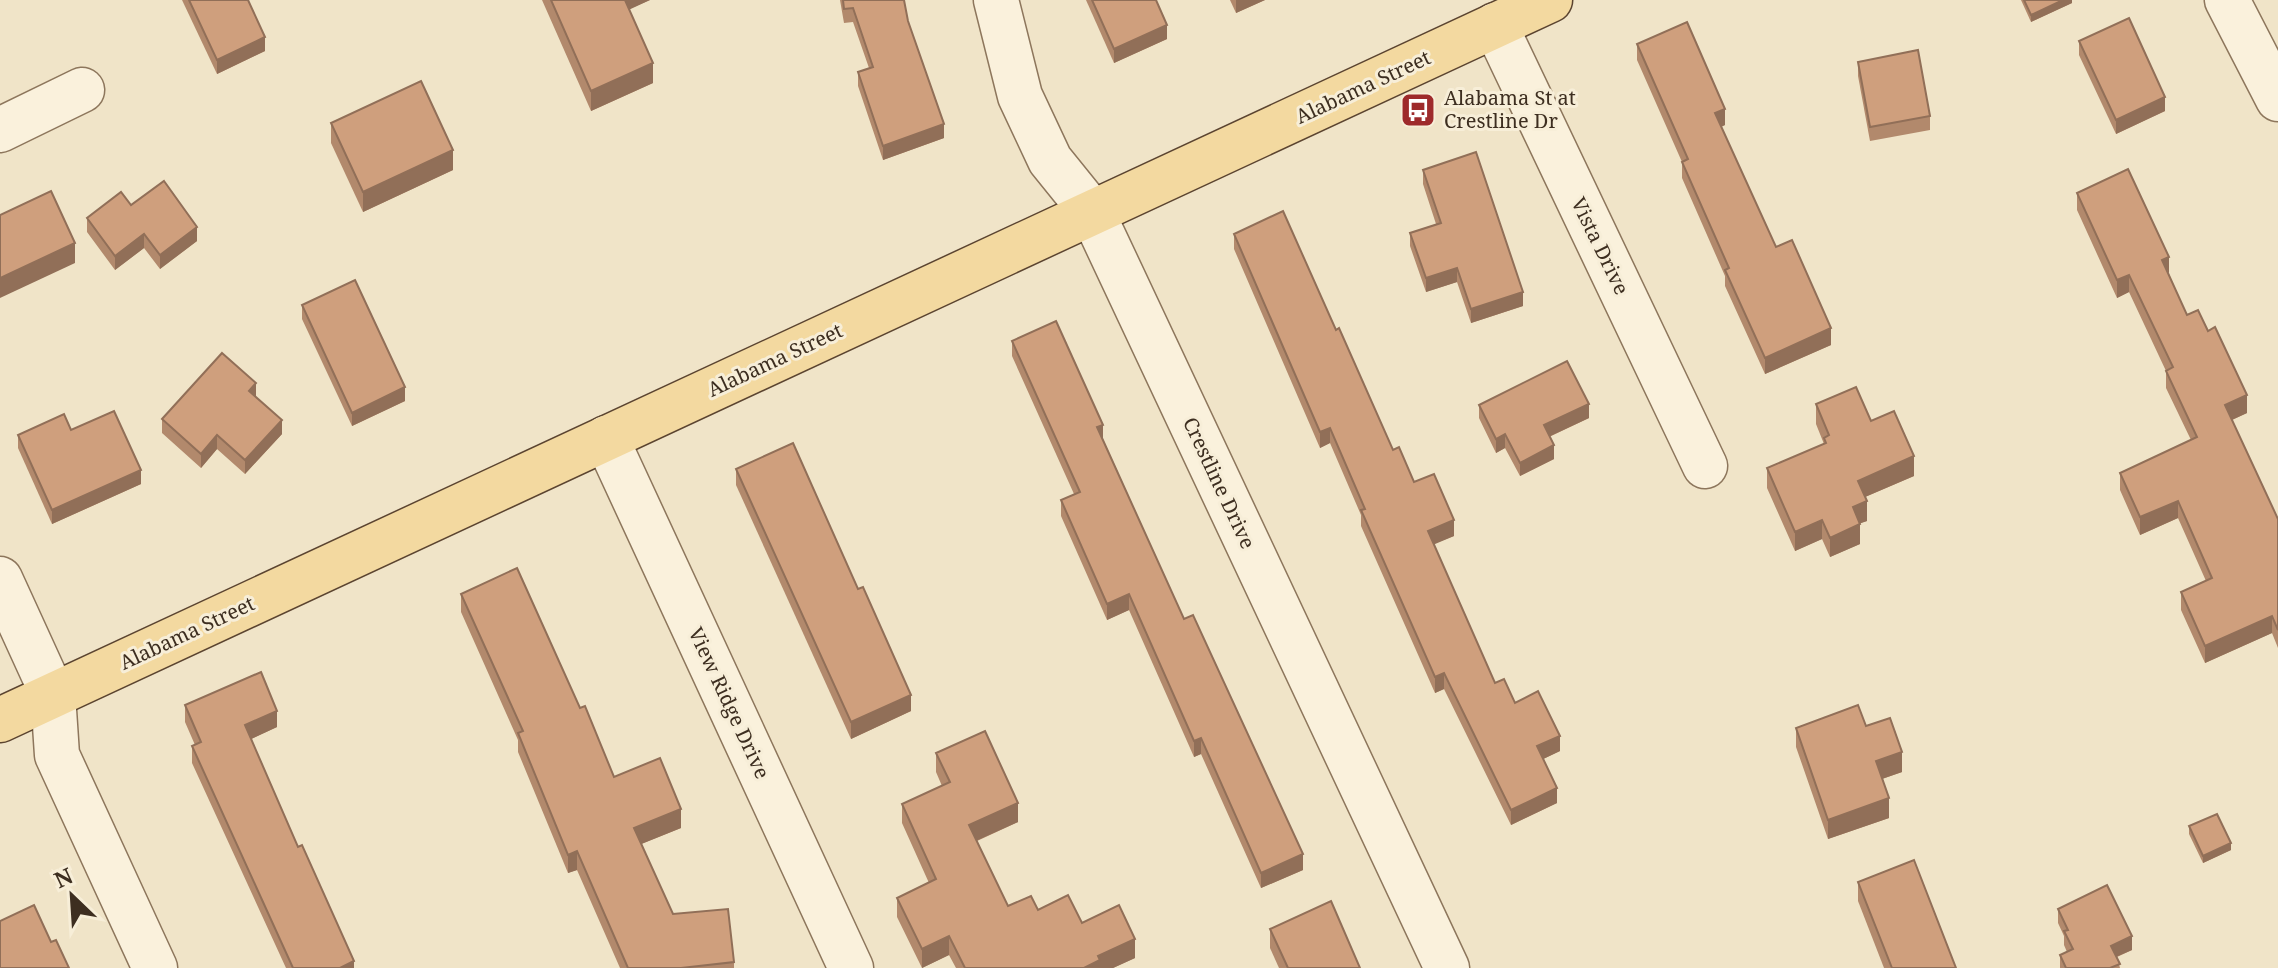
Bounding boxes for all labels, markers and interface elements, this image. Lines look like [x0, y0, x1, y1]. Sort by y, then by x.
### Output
street label: Alabama Street [1291, 43, 1435, 130]
place label: Alabama St at Crestline Dr [1444, 84, 1576, 134]
bus stop icon: Alabama St at Crestline Dr [1399, 91, 1437, 129]
street label: Vista Drive [1565, 193, 1636, 299]
street label: Alabama Street [703, 316, 847, 403]
street label: Crestline Drive [1177, 413, 1262, 553]
street label: Alabama Street [115, 589, 259, 676]
street label: View Ridge Drive [683, 623, 776, 783]
north arrow [32, 856, 112, 936]
text: N [49, 860, 77, 894]

